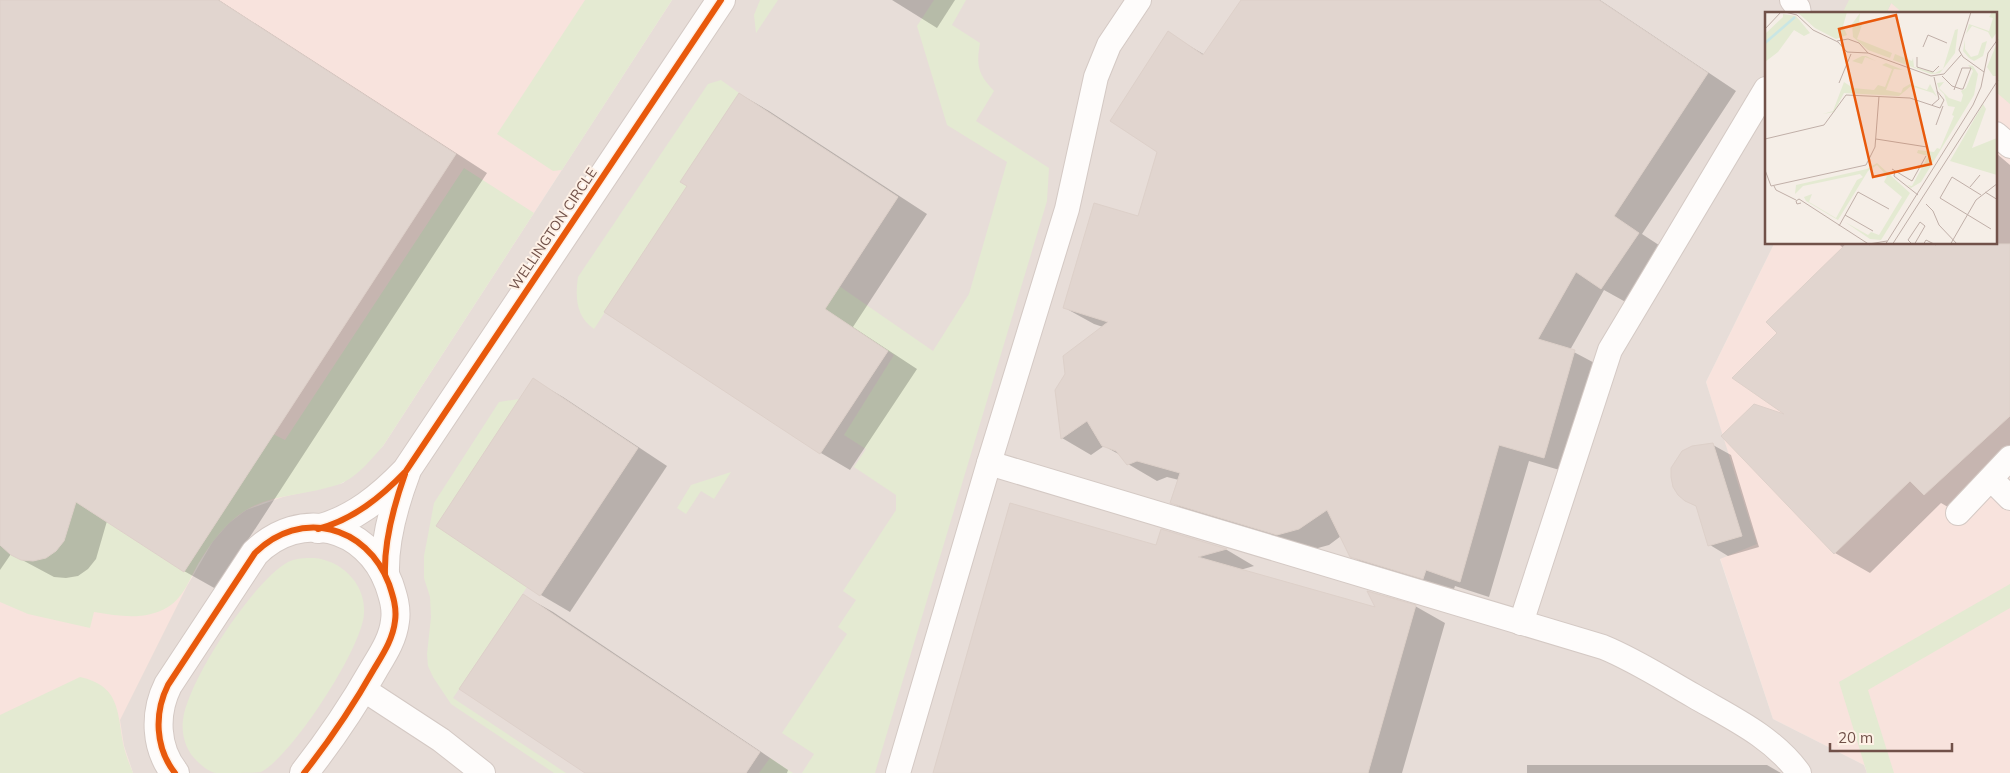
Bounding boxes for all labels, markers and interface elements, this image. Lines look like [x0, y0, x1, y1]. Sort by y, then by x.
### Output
inset map [1765, 12, 1998, 245]
street label: WELLINGTON CIRCLE [505, 164, 601, 294]
scale bar [1830, 720, 1952, 752]
text: 20 m [1838, 728, 1873, 747]

